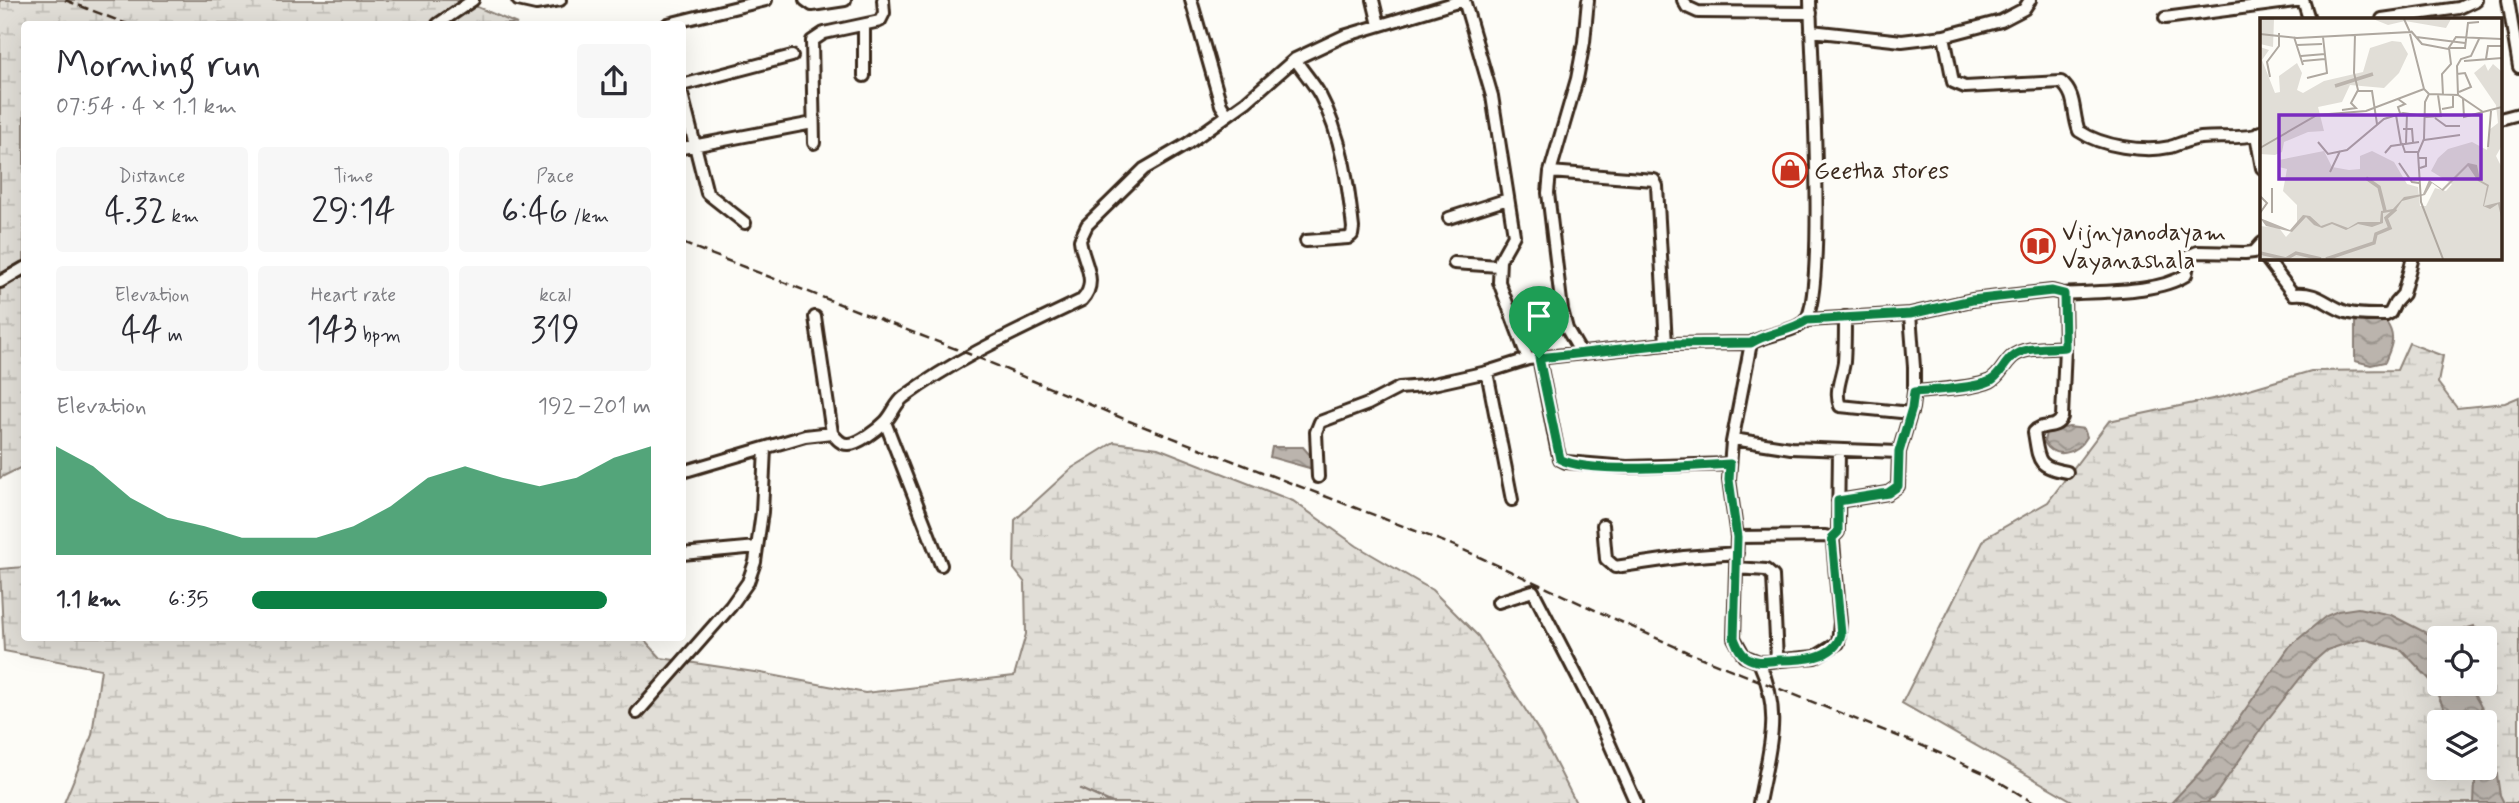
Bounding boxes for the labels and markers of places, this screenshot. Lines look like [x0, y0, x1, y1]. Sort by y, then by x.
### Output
shop icon: Geetha stores [1771, 151, 1809, 189]
place label: Geetha stores [1814, 156, 1950, 187]
place label: Vijnyanodayam Vayanashala [2062, 218, 2226, 277]
library icon: Vijnyanodayam Vayanashala [2019, 227, 2057, 265]
pin [1509, 286, 1569, 358]

